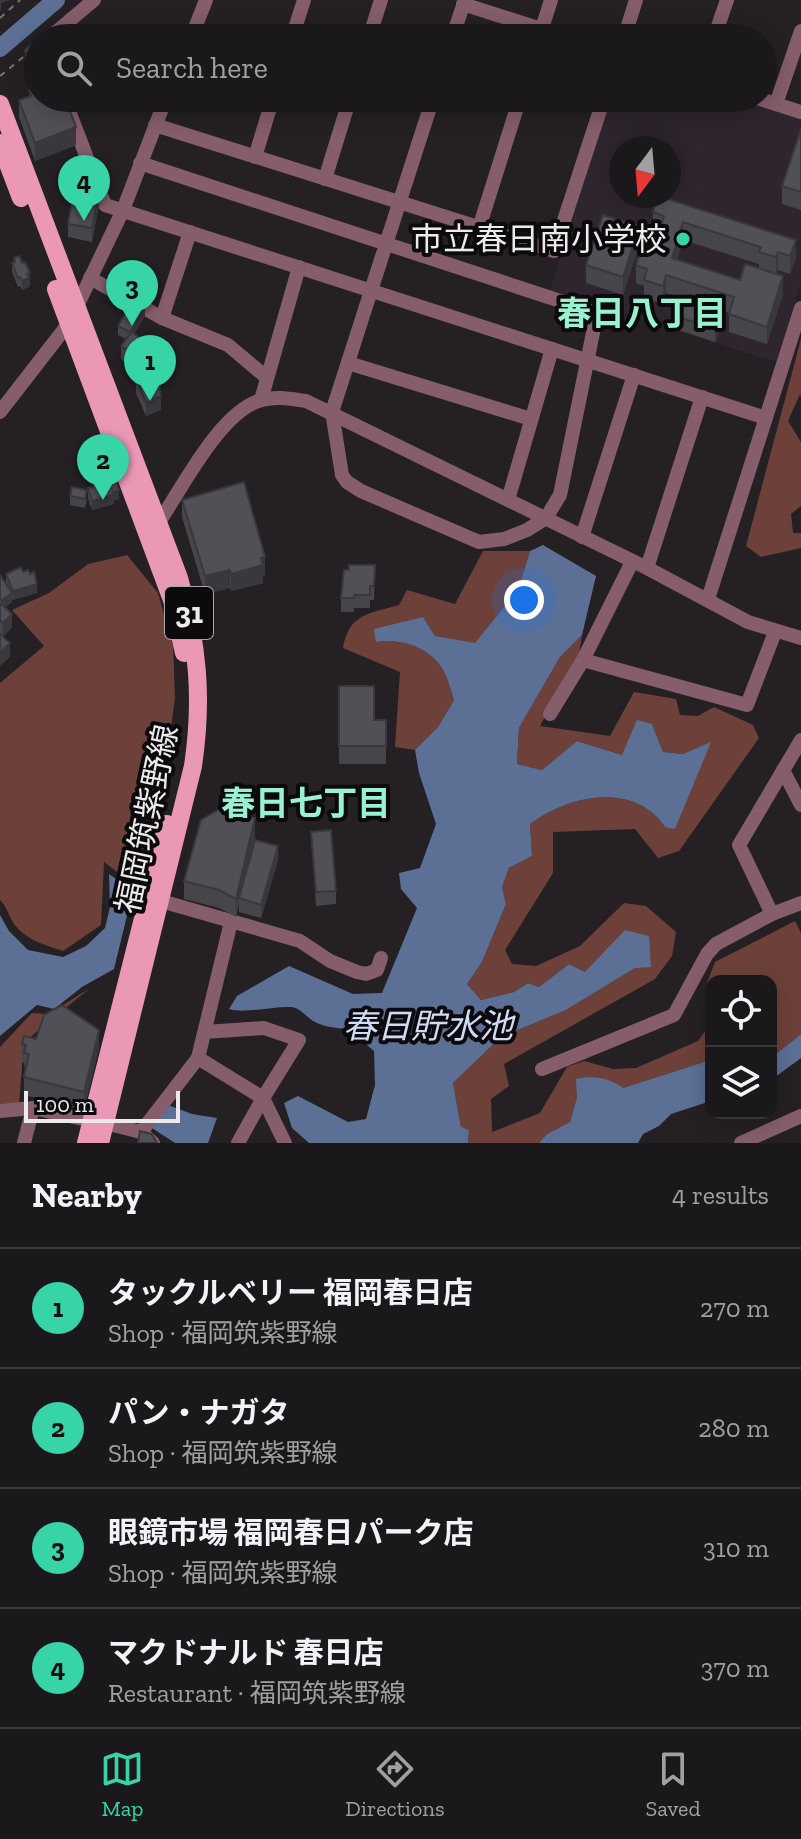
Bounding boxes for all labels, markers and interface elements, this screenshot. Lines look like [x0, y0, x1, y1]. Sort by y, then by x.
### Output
search box [24, 24, 777, 112]
icon: search [52, 46, 96, 90]
text: Search here [116, 50, 268, 86]
north arrow [609, 136, 681, 208]
pin: 4 [58, 155, 110, 221]
place label: 市立春日南小学校 [411, 220, 667, 258]
marker: 市立春日南小学校 [674, 230, 692, 248]
pin: 3 [106, 260, 158, 326]
district label: 春日八丁目 [557, 293, 727, 334]
pin: 1 [124, 335, 176, 401]
pin: 2 [77, 434, 129, 500]
your location [504, 580, 544, 620]
road number: 31 [165, 587, 213, 639]
street label: 福岡筑紫野線 [108, 721, 186, 917]
district label: 春日七丁目 [221, 783, 391, 824]
map controls [705, 975, 777, 1119]
button: locate [705, 975, 777, 1047]
water label: 春日貯水池 [343, 1006, 516, 1047]
button: layers [705, 1047, 777, 1119]
scale bar [24, 1087, 180, 1123]
text: 100 m [36, 1091, 94, 1118]
text: Nearby [32, 1175, 142, 1216]
text: 4 results [672, 1179, 769, 1211]
text: タックルベリー 福岡春日店 [108, 1275, 473, 1311]
text: 1 [53, 1292, 63, 1324]
text: 270 m [700, 1292, 769, 1324]
text: Shop · 福岡筑紫野線 [108, 1317, 338, 1349]
text: パン・ナガタ [108, 1395, 290, 1431]
text: 2 [51, 1412, 65, 1444]
text: 280 m [698, 1412, 769, 1444]
text: Shop · 福岡筑紫野線 [108, 1437, 338, 1469]
text: 眼鏡市場 福岡春日パーク店 [108, 1515, 474, 1551]
text: 3 [51, 1532, 65, 1564]
text: 310 m [703, 1532, 769, 1564]
text: Shop · 福岡筑紫野線 [108, 1557, 338, 1589]
text: マクドナルド 春日店 [108, 1635, 384, 1671]
text: 4 [51, 1652, 65, 1684]
text: 370 m [701, 1652, 769, 1684]
text: Restaurant · 福岡筑紫野線 [108, 1677, 406, 1709]
tab: Map [100, 1747, 144, 1822]
tab: Directions [345, 1747, 445, 1822]
tab: Saved [645, 1747, 701, 1822]

